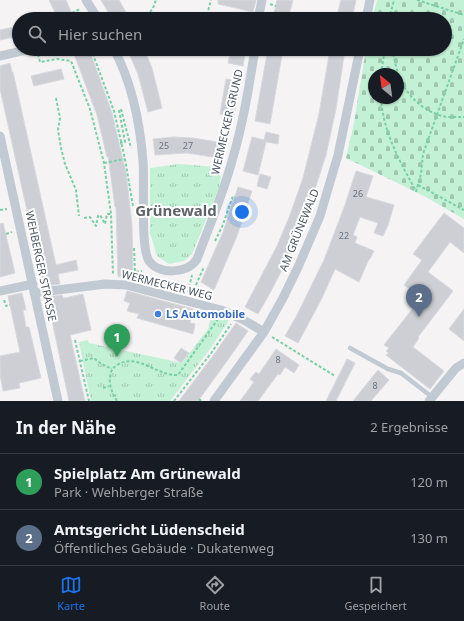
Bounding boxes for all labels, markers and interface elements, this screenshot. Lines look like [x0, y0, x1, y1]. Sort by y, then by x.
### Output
search box [12, 12, 452, 56]
icon: search [26, 23, 48, 45]
text: Hier suchen [58, 24, 142, 44]
street label: WERMECKER GRUND [207, 68, 246, 176]
north arrow [368, 68, 404, 104]
house number: 25 [159, 139, 169, 152]
house number: 27 [183, 139, 193, 152]
street label: AM GRÜNEWALD [275, 186, 322, 273]
house number: 26 [353, 187, 363, 200]
district label: Grünewald [135, 200, 217, 220]
your location [232, 202, 252, 222]
street label: WEHBERGER STRASSE [22, 209, 61, 323]
house number: 22 [339, 229, 349, 242]
street label: WERMECKER WEG [120, 266, 214, 303]
pin: 2 [406, 284, 432, 317]
place label: LS Automobile [166, 306, 246, 321]
marker: LS Automobile [153, 309, 163, 319]
pin: 1 [104, 324, 130, 357]
house number: 8 [275, 353, 281, 366]
house number: 8 [372, 379, 378, 392]
text: In der Nähe [16, 416, 116, 439]
text: 2 Ergebnisse [370, 418, 448, 436]
text: Spielplatz Am Grünewald [54, 463, 241, 483]
text: 1 [25, 473, 33, 491]
text: 120 m [410, 473, 448, 491]
text: Park · Wehberger Straße [54, 483, 203, 501]
text: Amtsgericht Lüdenscheid [54, 519, 245, 539]
text: 2 [25, 529, 33, 547]
text: 130 m [410, 529, 448, 547]
text: Öffentliches Gebäude · Dukatenweg [54, 539, 274, 557]
tab: Karte [57, 574, 85, 613]
tab: Route [200, 574, 230, 613]
tab: Gespeichert [345, 574, 407, 613]

